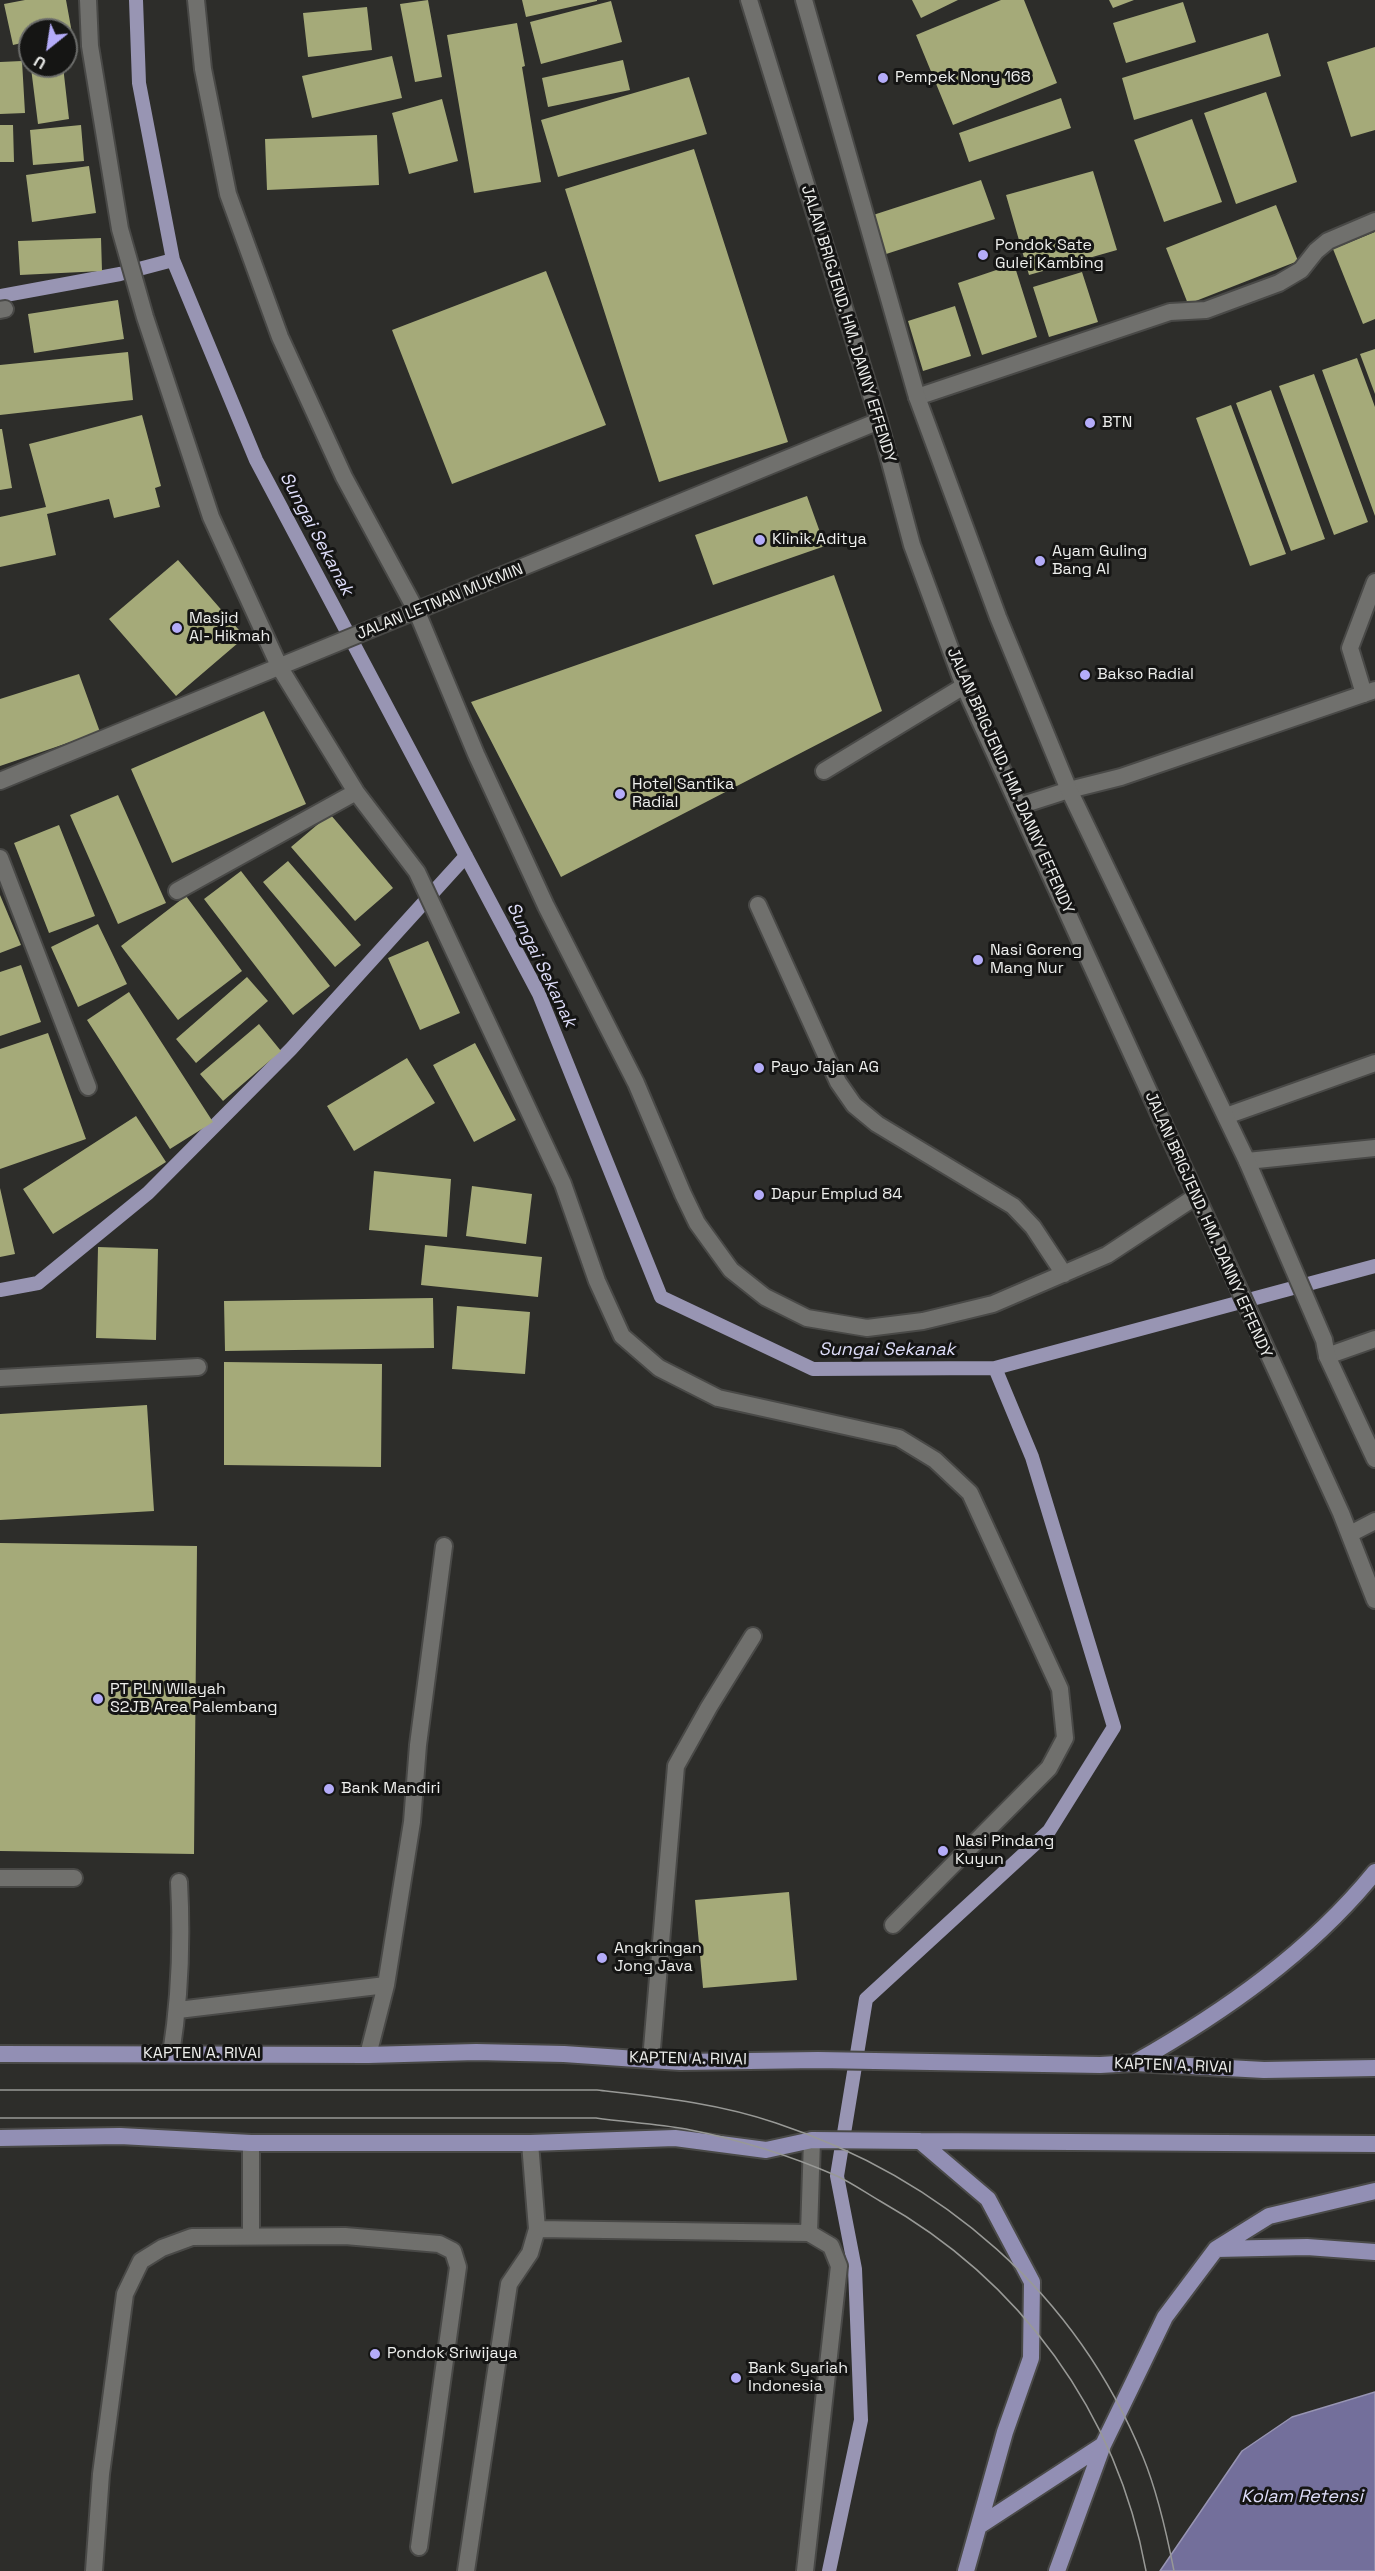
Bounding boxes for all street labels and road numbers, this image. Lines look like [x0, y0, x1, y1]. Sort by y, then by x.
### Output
street label: JALAN BRIGJEND. HM. DANNY EFFENDY [797, 183, 899, 465]
street label: JALAN LETNAN MUKMIN [354, 560, 526, 644]
street label: JALAN BRIGJEND. HM. DANNY EFFENDY [942, 645, 1078, 917]
street label: JALAN BRIGJEND. HM. DANNY EFFENDY [1140, 1089, 1276, 1361]
street label: KAPTEN A. RIVAI [143, 2044, 261, 2064]
street label: KAPTEN A. RIVAI [629, 2048, 747, 2070]
street label: KAPTEN A. RIVAI [1114, 2054, 1232, 2078]

